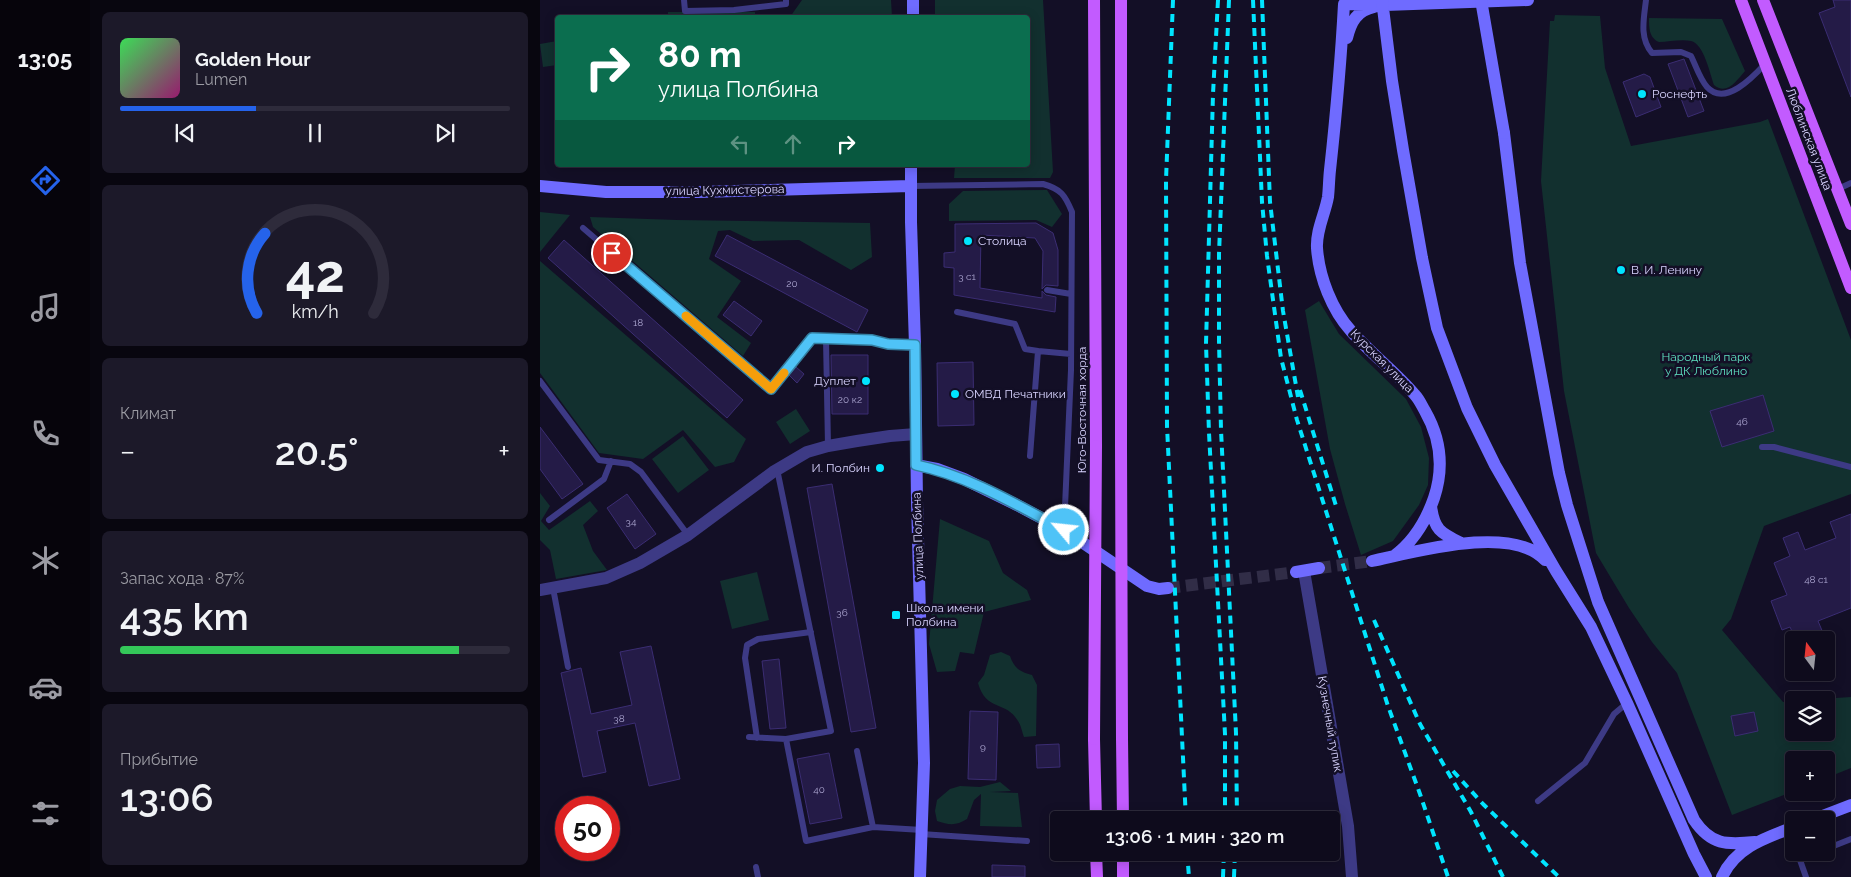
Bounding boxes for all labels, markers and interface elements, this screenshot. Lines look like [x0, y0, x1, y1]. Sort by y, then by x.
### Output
text: 80 m [658, 34, 742, 75]
icon: right [575, 35, 640, 100]
text: 13:05 [18, 46, 72, 72]
text: Golden Hour [195, 48, 311, 70]
text: Lumen [195, 70, 247, 89]
text: улица Полбина [658, 76, 818, 102]
street label: Люблинская улица [1783, 86, 1835, 192]
place label: Роснефть [1652, 87, 1707, 101]
marker: Роснефть [1636, 88, 1648, 100]
icon: previous [171, 119, 199, 147]
icon: pause [301, 119, 329, 147]
icon: next [431, 119, 459, 147]
icon: left [726, 130, 754, 158]
icon: ahead [779, 130, 807, 158]
icon: right [832, 130, 860, 158]
icon: directions [28, 163, 63, 198]
street label: улица Кухмистерова [665, 182, 785, 198]
pin [591, 232, 633, 274]
place label: Столица [978, 234, 1027, 248]
marker: Столица [962, 235, 974, 247]
icon: arrive [598, 239, 626, 267]
text: 42 [285, 243, 345, 304]
place label: В. И. Ленину [1631, 263, 1703, 277]
marker: В. И. Ленину [1615, 264, 1627, 276]
house number: 3 с1 [958, 271, 977, 282]
house number: 20 [786, 278, 798, 289]
icon: music [28, 290, 63, 325]
text: km/h [291, 301, 339, 322]
house number: 18 [633, 317, 643, 328]
street label: Курская улица [1348, 327, 1416, 395]
street label: Юго-Восточная хорда [1075, 347, 1089, 473]
park label: Народный парк у ДК Люблино [1661, 350, 1751, 378]
place label: Дуплет [814, 374, 856, 388]
marker: Дуплет [860, 375, 872, 387]
place label: ОМВД Печатники [965, 387, 1066, 401]
marker: ОМВД Печатники [949, 388, 961, 400]
house number: 20 к2 [838, 394, 862, 405]
text: Климат [120, 404, 176, 423]
icon: phone [28, 416, 63, 451]
house number: 46 [1736, 416, 1748, 427]
text: 20.5° [275, 429, 359, 474]
text: − [120, 435, 135, 468]
text: + [498, 435, 510, 468]
place label: И. Полбин [812, 461, 870, 475]
marker: И. Полбин [874, 462, 886, 474]
street label: улица Полбина [909, 492, 927, 580]
position arrow [1037, 503, 1089, 555]
house number: 34 [626, 516, 637, 527]
icon: climate [28, 543, 63, 578]
text: Запас хода · 87% [120, 569, 244, 588]
house number: 48 с1 [1804, 574, 1829, 585]
text: 435 km [120, 594, 249, 639]
place label: Школа имени Полбина [906, 601, 984, 629]
house number: 36 [836, 607, 848, 618]
marker: Школа имени Полбина [890, 609, 902, 621]
north arrow [1785, 631, 1835, 681]
map controls [1785, 631, 1835, 861]
icon: car [28, 670, 63, 705]
street label: Кузнечный тупик [1315, 675, 1345, 773]
button: layers [1785, 691, 1835, 741]
house number: 38 [613, 713, 625, 724]
house number: 9 [980, 741, 986, 752]
text: Прибытие [120, 750, 198, 769]
button: + [1785, 751, 1835, 801]
text: 13:06 [120, 775, 214, 820]
house number: 40 [813, 784, 825, 795]
icon: filters [28, 796, 63, 831]
speed limit sign: 50 [555, 796, 620, 861]
button: − [1785, 811, 1835, 861]
text: 13:06 · 1 мин · 320 m [1106, 825, 1284, 847]

